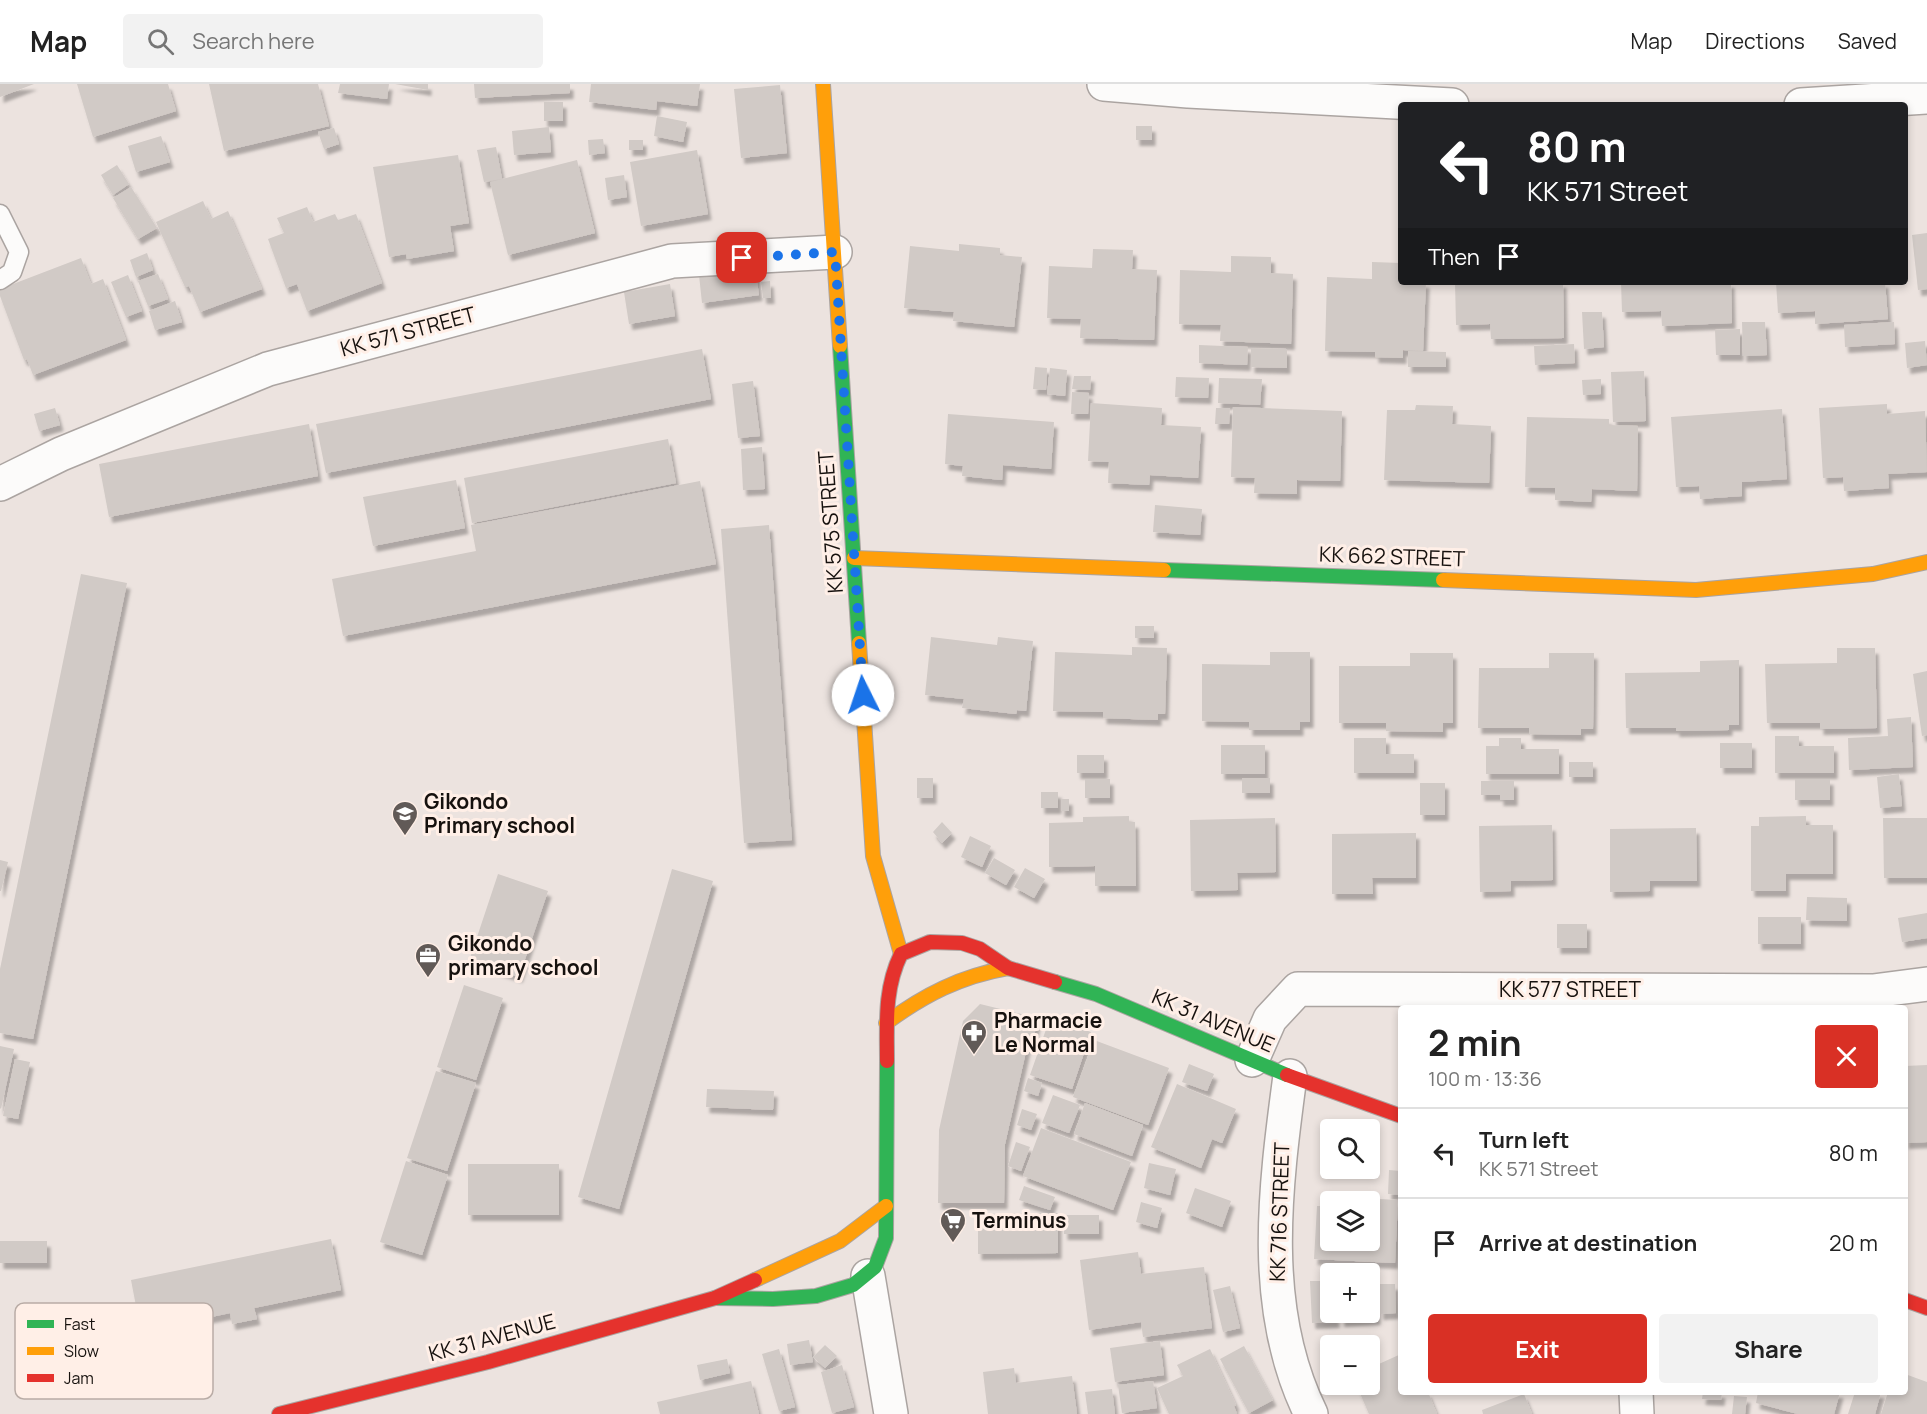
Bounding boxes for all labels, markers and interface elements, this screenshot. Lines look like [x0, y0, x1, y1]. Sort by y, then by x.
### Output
search box [123, 14, 543, 68]
text: Map [30, 22, 87, 60]
icon: search [144, 25, 177, 58]
text: Search here [192, 26, 315, 56]
text: Map [1631, 27, 1672, 55]
text: Directions [1705, 27, 1805, 55]
text: Saved [1838, 27, 1897, 55]
text: 80 m [1527, 117, 1627, 175]
icon: left [1428, 126, 1506, 204]
text: KK 571 Street [1527, 172, 1688, 209]
pin [716, 232, 767, 283]
icon: arrive [1492, 240, 1525, 273]
icon: arrive [725, 241, 758, 274]
text: Then [1428, 242, 1480, 272]
street label: KK 571 STREET [337, 299, 479, 363]
street label: KK 575 STREET [811, 449, 849, 594]
street label: KK 662 STREET [1319, 539, 1466, 573]
position arrow [831, 663, 895, 727]
place label: Gikondo Primary school [424, 787, 575, 839]
school or university icon: Gikondo Primary school [390, 799, 420, 837]
place label: Gikondo primary school [448, 929, 599, 981]
office icon: Gikondo primary school [413, 941, 443, 979]
street label: KK 577 STREET [1499, 975, 1641, 1003]
street label: KK 31 AVENUE [1148, 982, 1279, 1058]
place label: Pharmacie Le Normal [994, 1006, 1102, 1058]
pharmacy icon: Pharmacie Le Normal [959, 1018, 989, 1056]
text: 2 min [1428, 1018, 1522, 1067]
button: close [1815, 1025, 1878, 1088]
text: 100 m · 13:36 [1428, 1065, 1542, 1092]
map controls [1320, 1119, 1380, 1395]
button: search [1320, 1119, 1380, 1179]
text: Turn left [1479, 1125, 1569, 1155]
icon: left [1428, 1137, 1461, 1170]
text: 80 m [1829, 1138, 1878, 1168]
street label: KK 716 STREET [1263, 1141, 1295, 1282]
text: KK 571 Street [1479, 1155, 1598, 1182]
button: layers [1320, 1191, 1380, 1251]
supermarket icon: Terminus [938, 1206, 968, 1244]
place label: Terminus [972, 1206, 1067, 1234]
icon: arrive [1428, 1227, 1461, 1260]
text: Arrive at destination [1479, 1228, 1697, 1258]
text: 20 m [1829, 1228, 1878, 1258]
button: + [1320, 1263, 1380, 1323]
legend [15, 1303, 213, 1399]
street label: KK 31 AVENUE [425, 1307, 558, 1367]
text: Fast [64, 1313, 95, 1335]
button: Exit [1428, 1314, 1647, 1383]
button: Share [1659, 1314, 1878, 1383]
button: − [1320, 1335, 1380, 1395]
text: Slow [64, 1340, 99, 1362]
text: Jam [64, 1367, 94, 1389]

